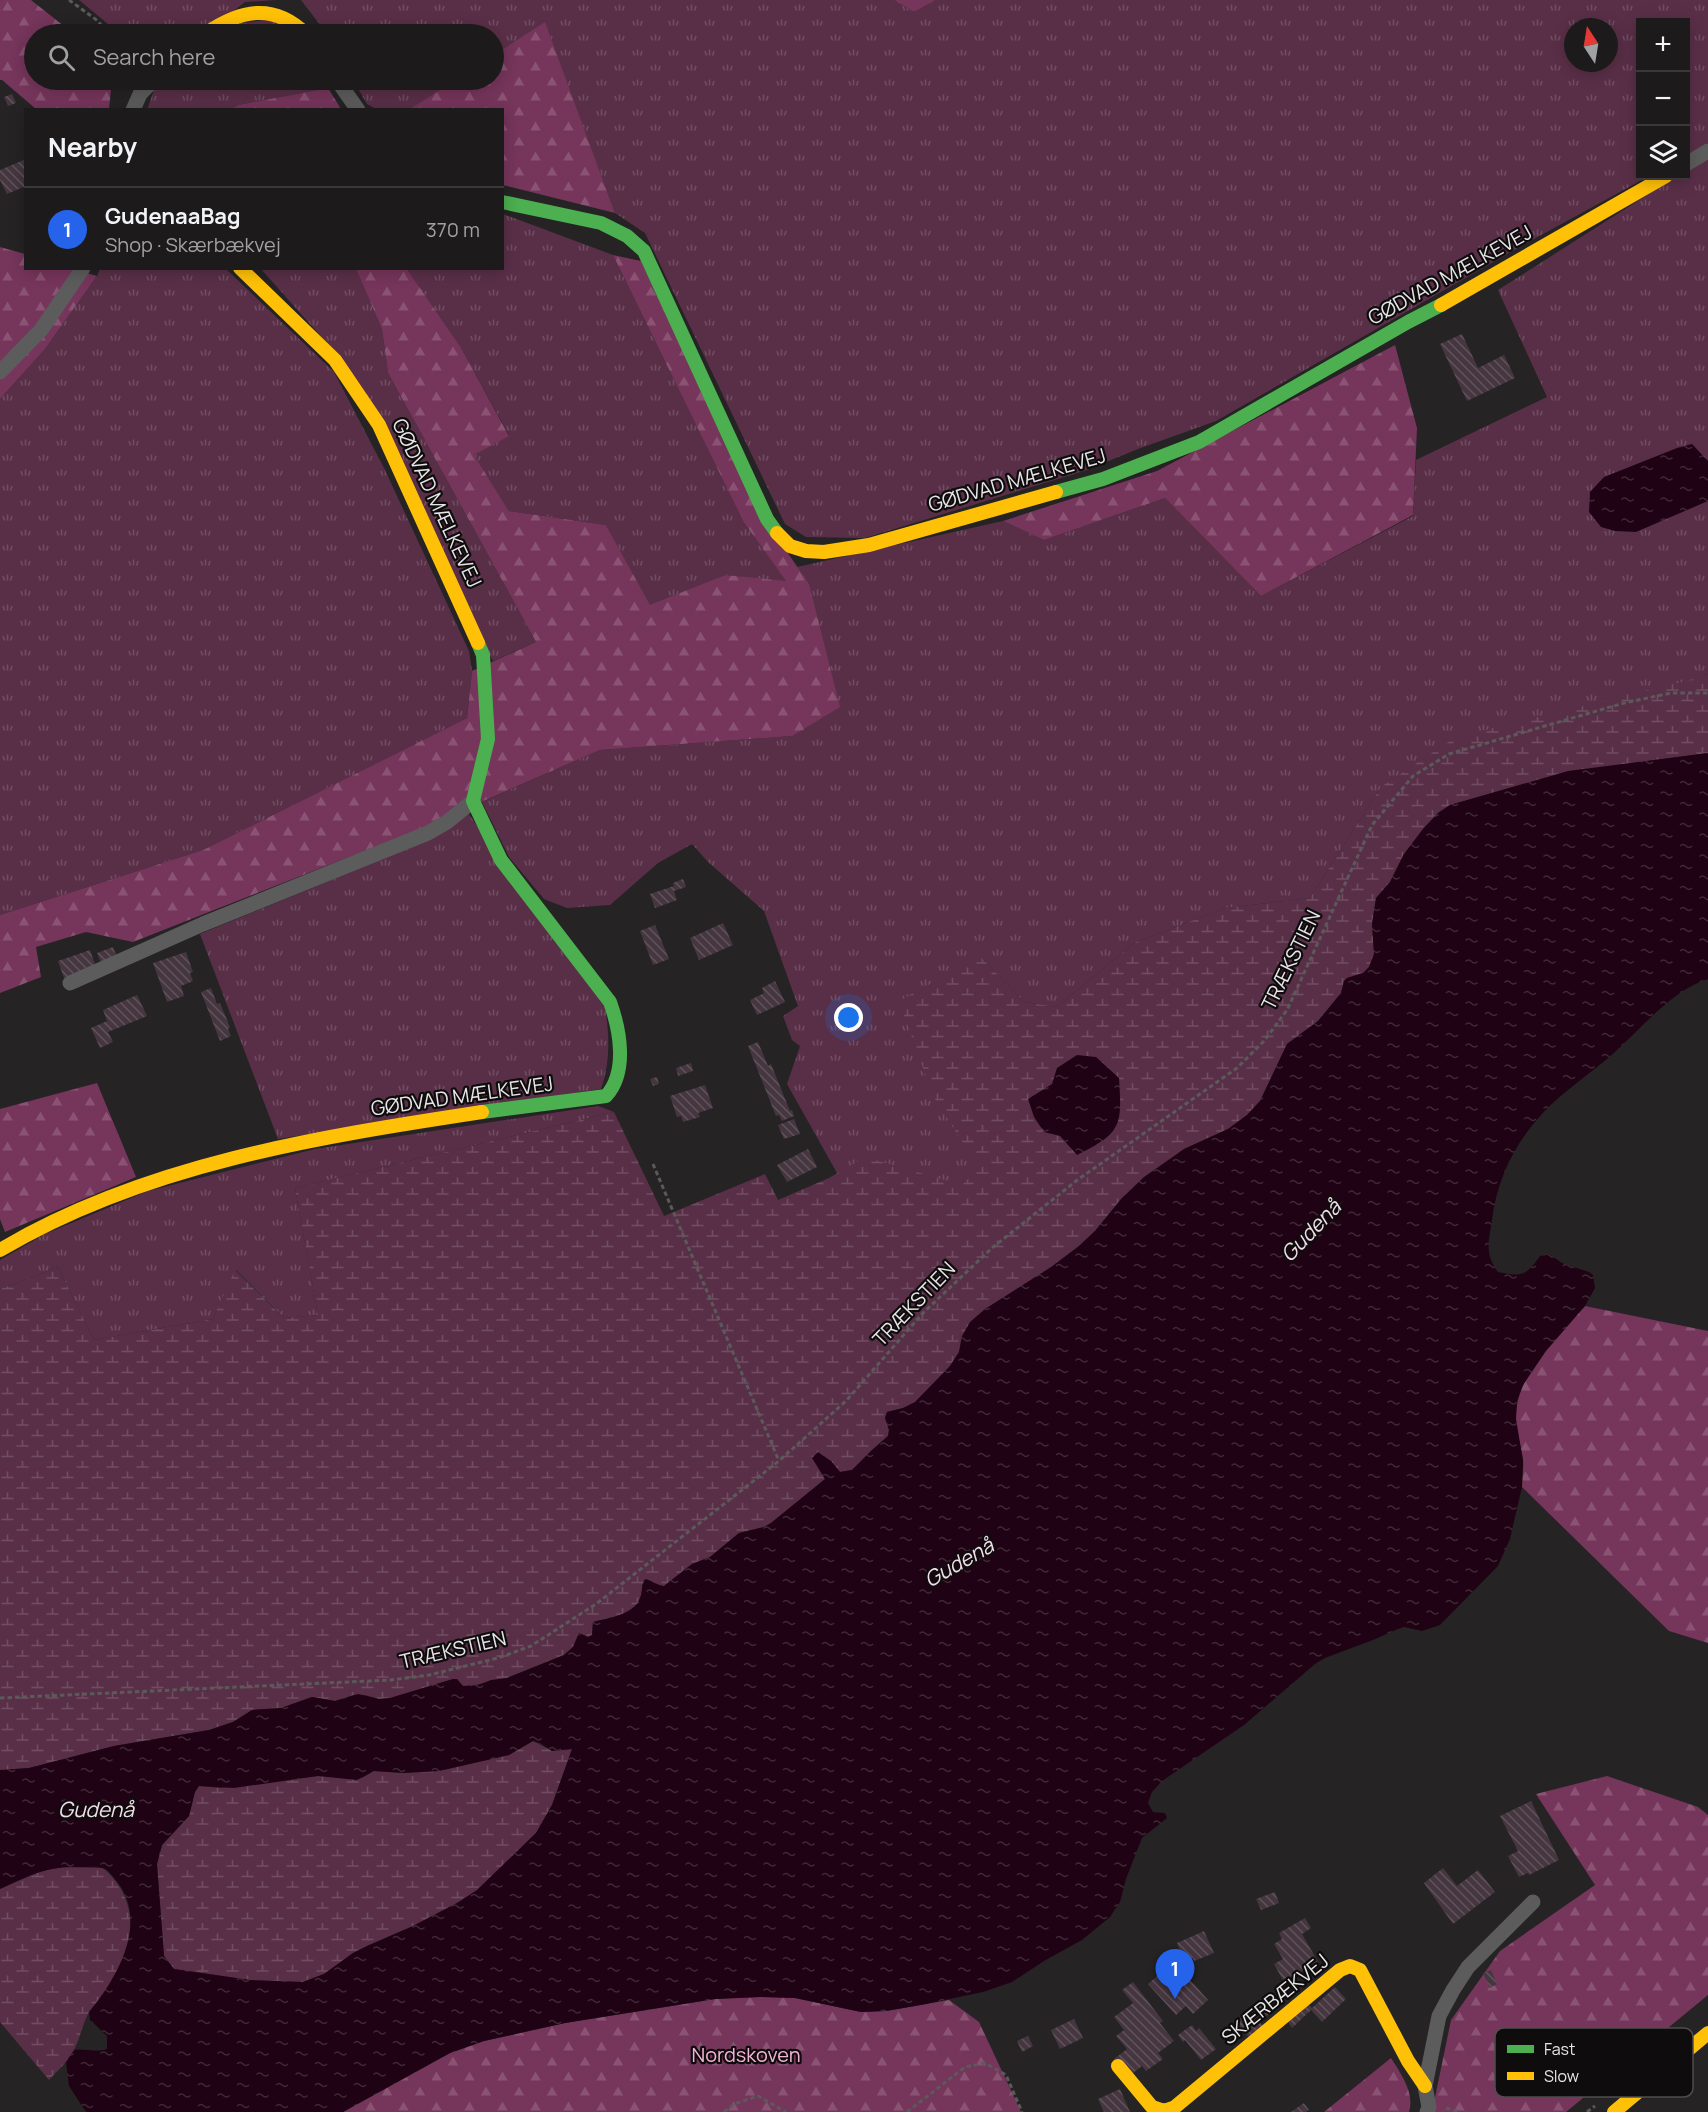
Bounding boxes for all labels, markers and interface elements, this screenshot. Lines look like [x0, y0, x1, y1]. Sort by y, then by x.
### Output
north arrow [1564, 18, 1618, 72]
map controls [1636, 18, 1690, 180]
button: + [1636, 18, 1690, 72]
search box [24, 24, 504, 90]
icon: search [45, 41, 78, 74]
text: Search here [93, 42, 215, 72]
button: − [1636, 72, 1690, 126]
button: layers [1636, 126, 1690, 180]
text: Nearby [48, 129, 137, 165]
text: GudenaaBag [105, 201, 241, 231]
text: 1 [63, 216, 72, 243]
text: 370 m [426, 216, 480, 243]
street label: GØDVAD MÆLKEVEJ [1363, 218, 1537, 331]
text: Shop · Skærbækvej [105, 231, 281, 258]
street label: GØDVAD MÆLKEVEJ [386, 414, 488, 592]
street label: GØDVAD MÆLKEVEJ [925, 441, 1109, 518]
street label: TRÆKSTIEN [1255, 905, 1326, 1014]
your location [834, 1003, 863, 1032]
street label: GØDVAD MÆLKEVEJ [369, 1069, 555, 1122]
water label: Gudenå [1274, 1192, 1348, 1267]
street label: TRÆKSTIEN [866, 1255, 961, 1352]
water label: Gudenå [919, 1530, 999, 1593]
street label: TRÆKSTIEN [397, 1624, 509, 1675]
water label: Gudenå [58, 1795, 135, 1823]
street label: SKÆRBÆKVEJ [1216, 1947, 1334, 2050]
pin: 1 [1156, 1950, 1194, 1999]
legend [1495, 2028, 1693, 2097]
text: Fast [1544, 2038, 1575, 2060]
park label: Nordskoven [691, 2041, 801, 2068]
text: Slow [1544, 2065, 1579, 2087]

